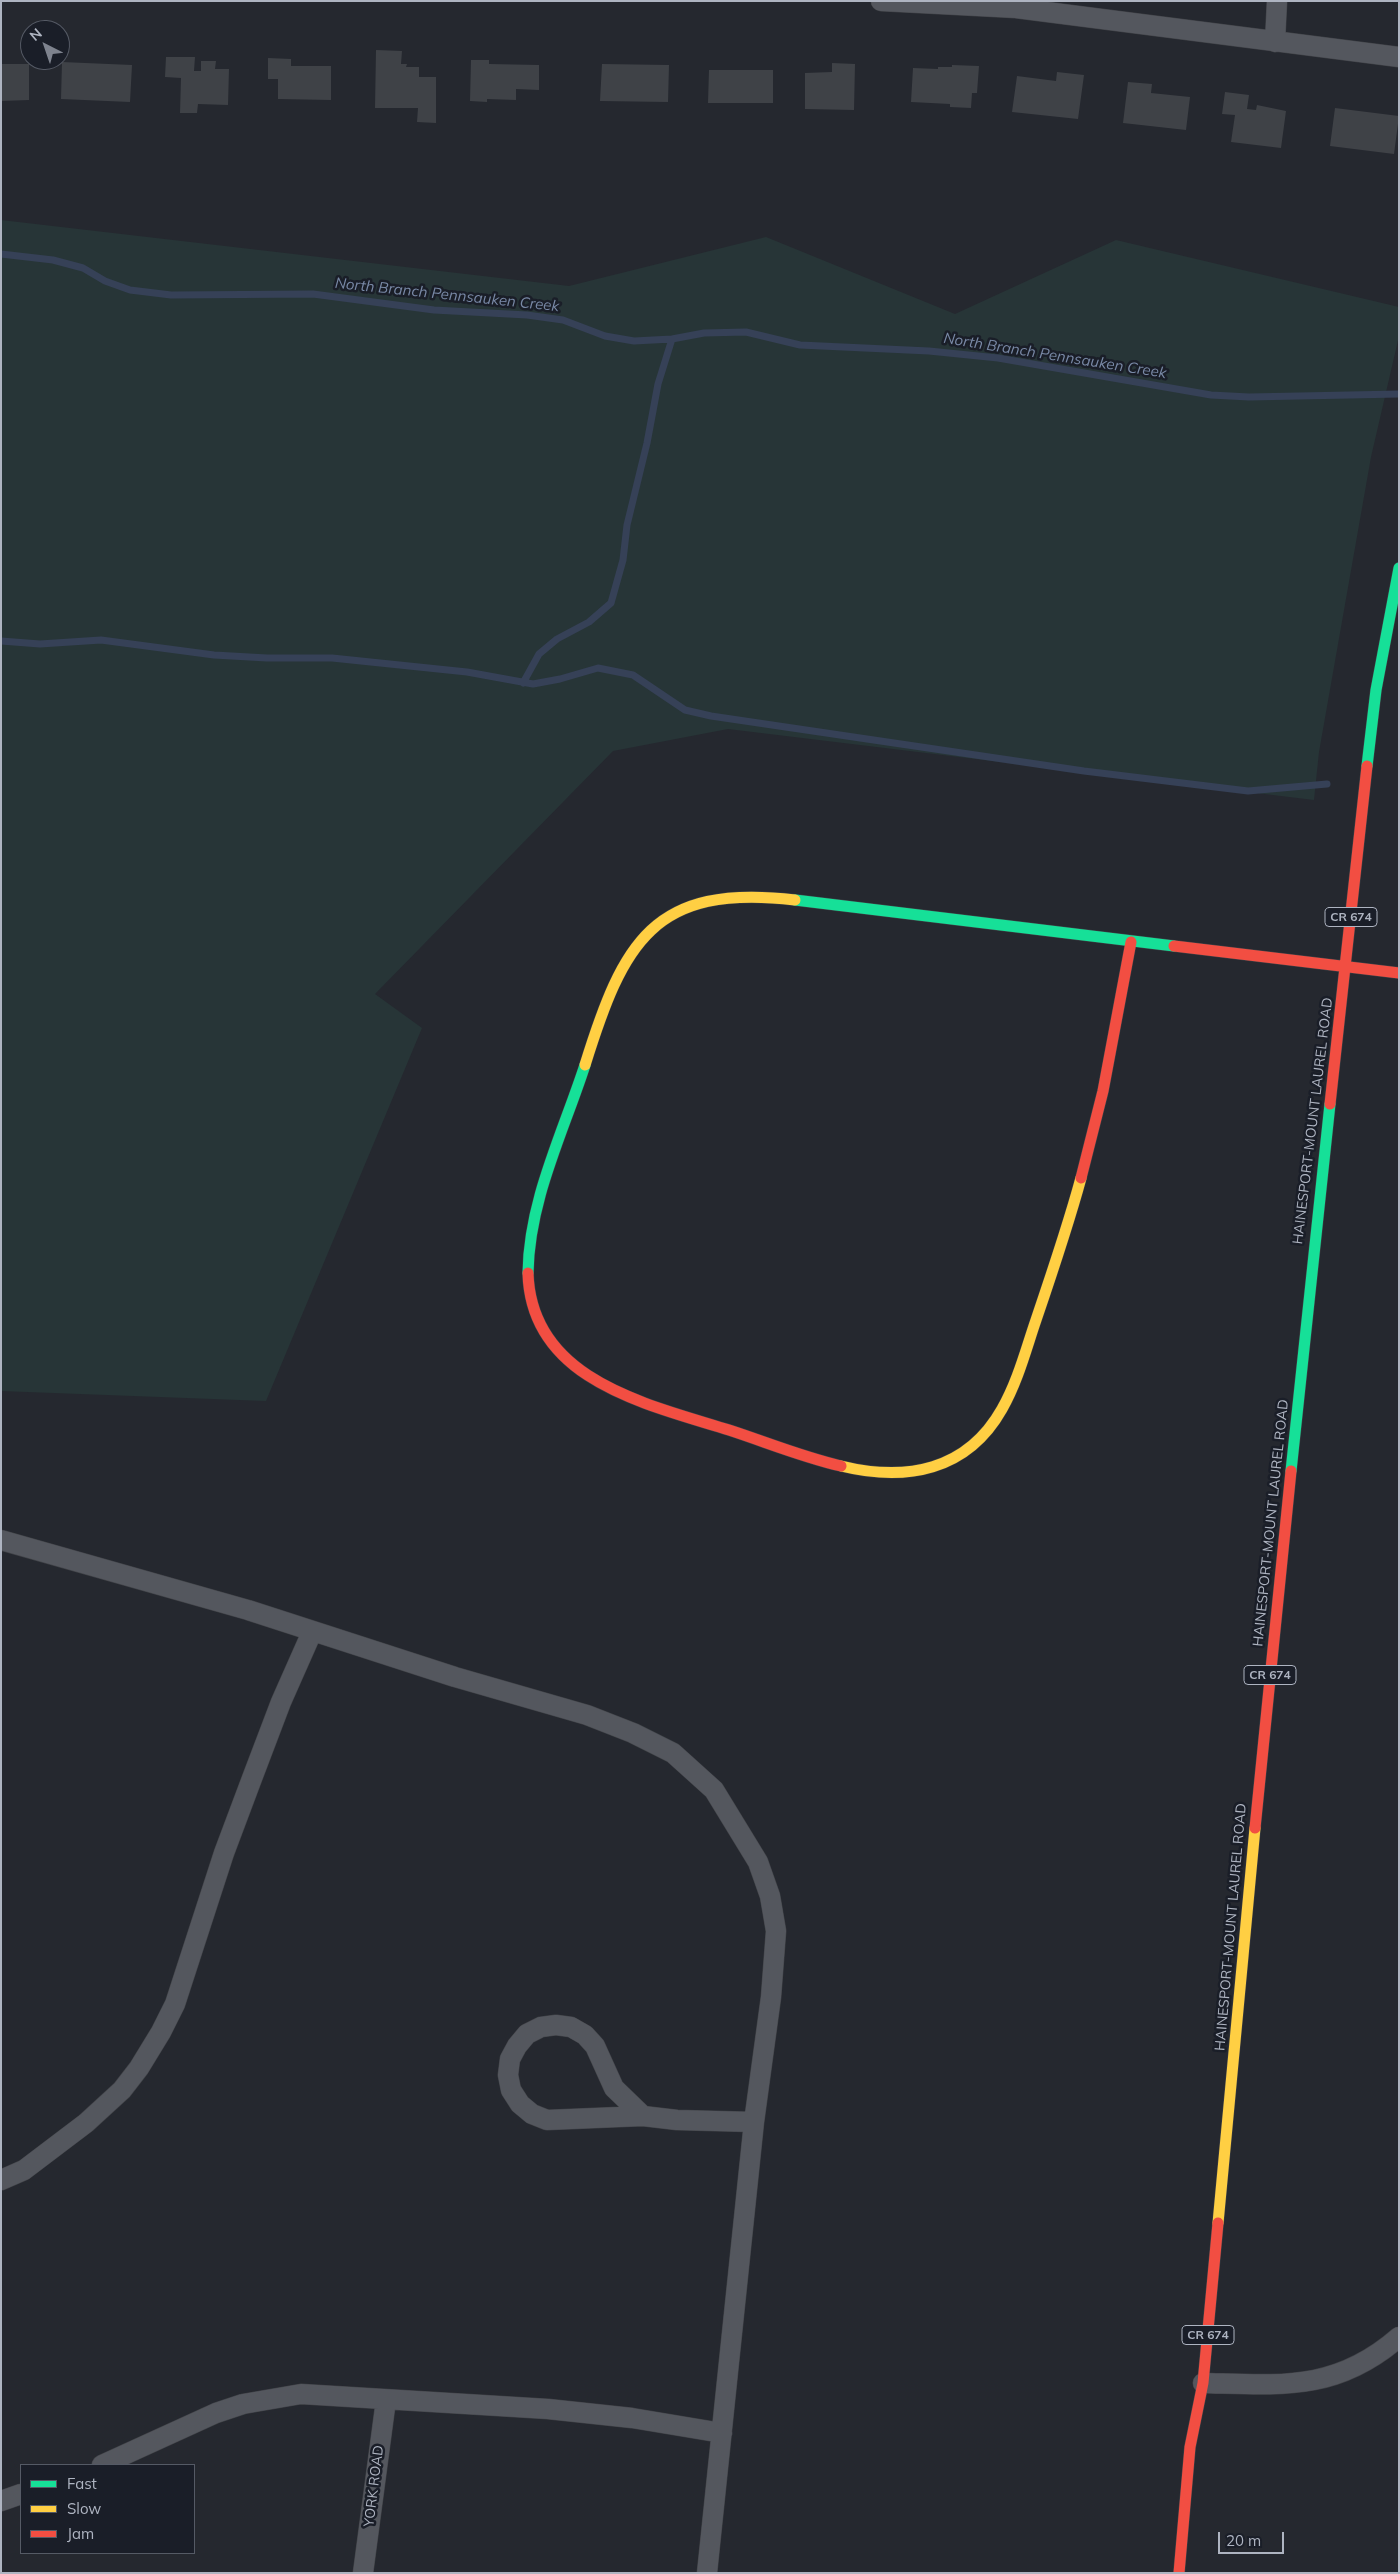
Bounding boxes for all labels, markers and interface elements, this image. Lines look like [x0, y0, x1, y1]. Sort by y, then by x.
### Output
north arrow [20, 20, 70, 70]
text: N [26, 24, 46, 45]
water label: North Branch Pennsauken Creek [334, 274, 560, 316]
water label: North Branch Pennsauken Creek [942, 329, 1168, 383]
road number: CR 674 [1325, 908, 1377, 926]
street label: HAINESPORT-MOUNT LAUREL ROAD [1290, 997, 1336, 1245]
street label: HAINESPORT-MOUNT LAUREL ROAD [1250, 1399, 1292, 1647]
road number: CR 674 [1244, 1666, 1296, 1684]
street label: HAINESPORT-MOUNT LAUREL ROAD [1212, 1802, 1250, 2052]
road number: CR 674 [1182, 2326, 1234, 2344]
street label: YORK ROAD [361, 2444, 387, 2528]
legend [20, 2464, 195, 2554]
text: Fast [67, 2474, 97, 2493]
text: Slow [67, 2499, 101, 2518]
scale bar [1220, 2522, 1286, 2554]
text: Jam [67, 2524, 94, 2543]
text: 20 m [1226, 2531, 1261, 2550]

